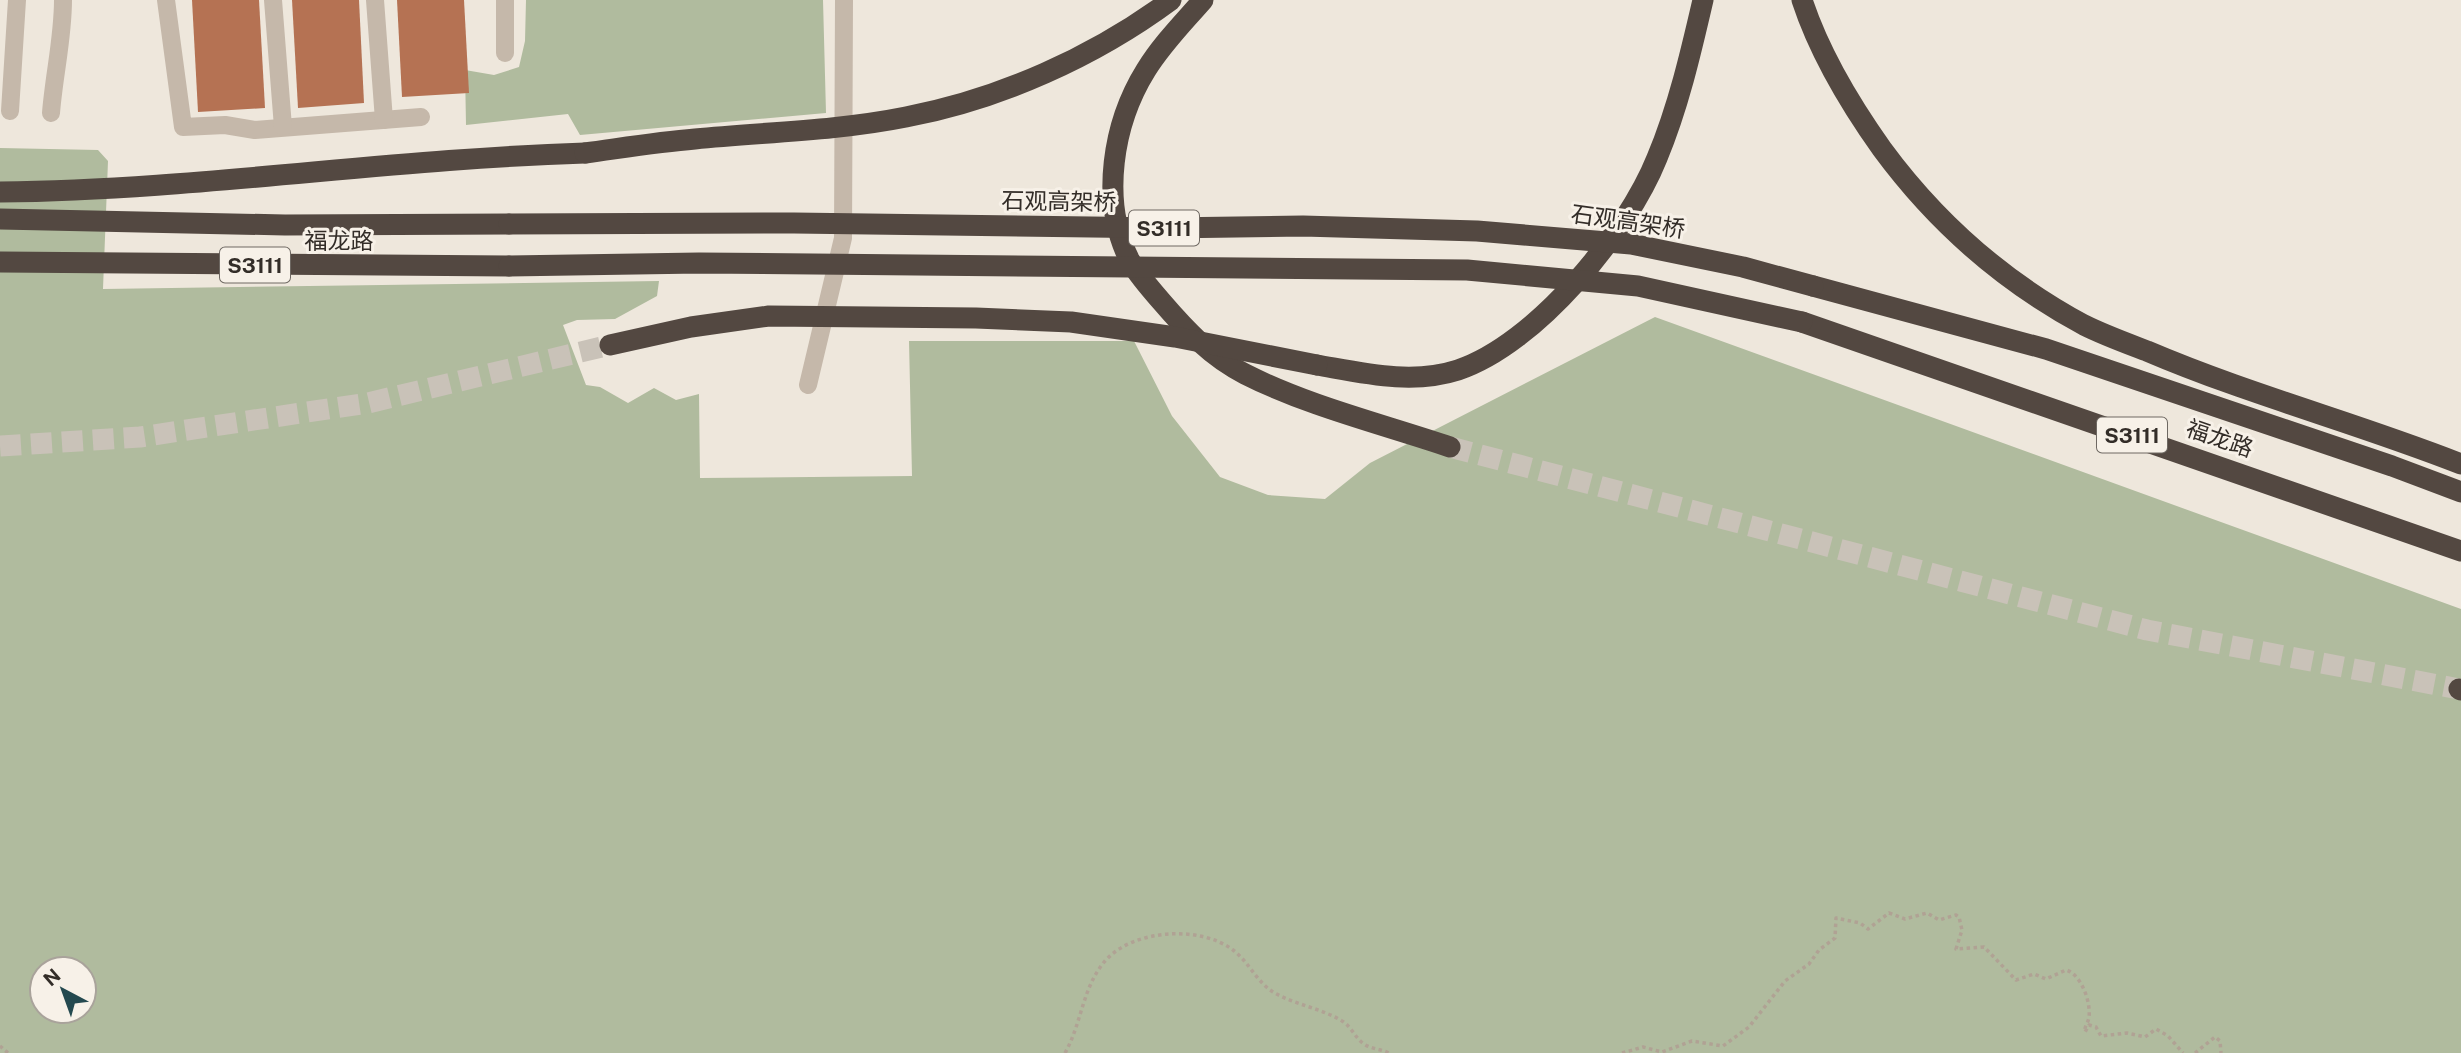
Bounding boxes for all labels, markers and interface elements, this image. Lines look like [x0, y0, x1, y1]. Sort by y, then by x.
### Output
street label: 石观高架桥 [1001, 186, 1117, 216]
street label: 石观高架桥 [1569, 200, 1687, 242]
road number: S3111 [1129, 210, 1199, 246]
street label: 福龙路 [305, 227, 374, 254]
road number: S3111 [220, 247, 290, 282]
street label: 福龙路 [2183, 414, 2257, 462]
road number: S3111 [2097, 418, 2167, 452]
north arrow [28, 955, 98, 1025]
text: N [39, 964, 65, 990]

